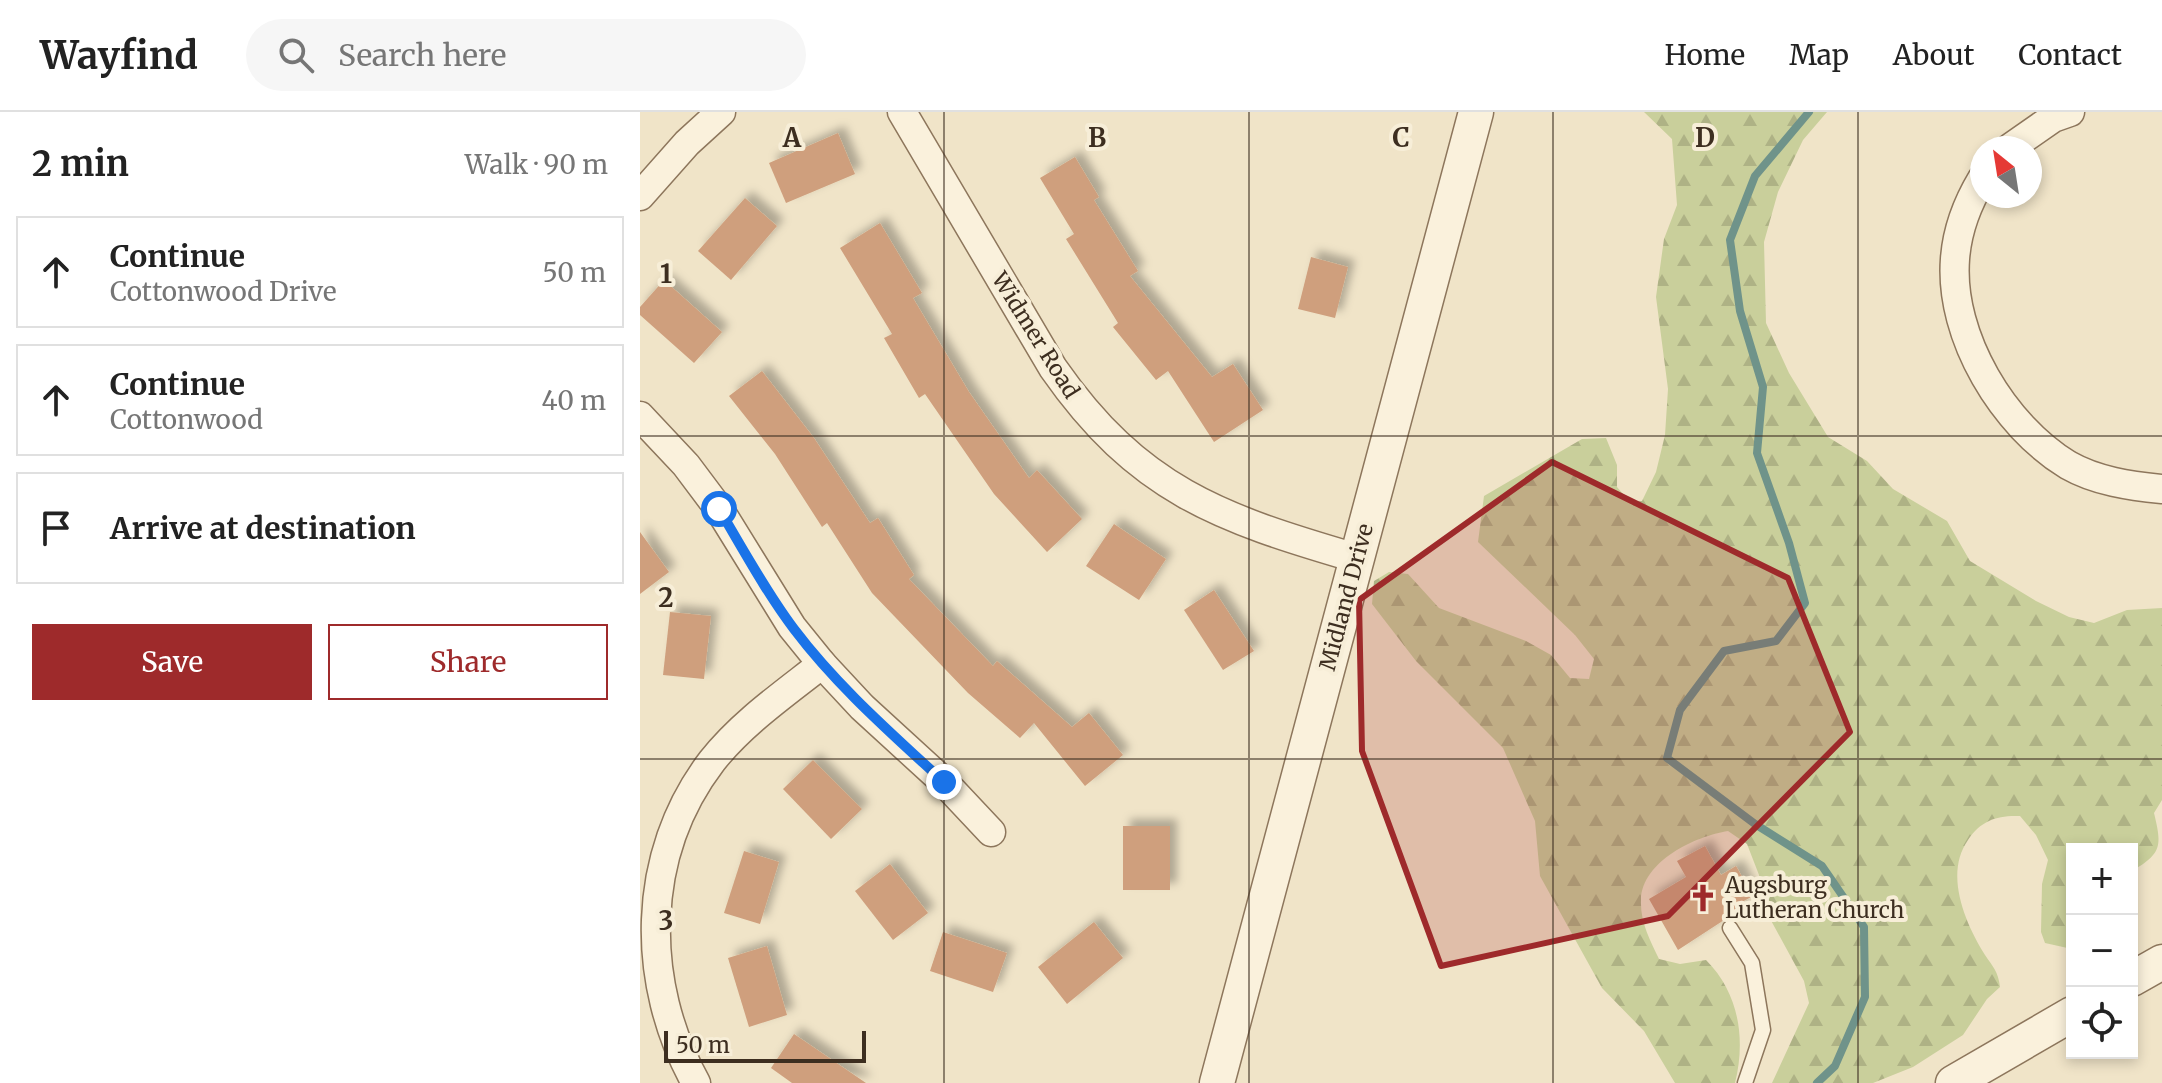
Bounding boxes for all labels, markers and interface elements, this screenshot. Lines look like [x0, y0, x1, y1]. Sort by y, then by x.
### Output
search box [246, 19, 806, 91]
text: Wayfind [40, 32, 198, 79]
icon: search [274, 33, 318, 77]
text: Search here [338, 36, 506, 74]
text: Home [1664, 37, 1745, 73]
text: Map [1789, 37, 1849, 73]
text: About [1893, 37, 1974, 73]
text: Contact [2018, 37, 2122, 73]
text: A [782, 121, 802, 154]
text: B [1088, 121, 1106, 154]
text: C [1392, 121, 1410, 154]
text: D [1695, 121, 1715, 154]
north arrow [1970, 136, 2042, 208]
text: 2 min [32, 143, 129, 185]
text: Walk · 90 m [465, 148, 608, 181]
text: Continue [110, 237, 245, 275]
icon: ahead [34, 250, 78, 294]
text: 50 m [542, 256, 606, 289]
text: 1 [660, 257, 672, 290]
street label: Widmer Road [985, 266, 1086, 403]
text: Cottonwood Drive [110, 275, 337, 308]
text: Continue [110, 365, 245, 403]
icon: ahead [34, 378, 78, 422]
text: 40 m [542, 384, 606, 417]
text: Cottonwood [110, 403, 263, 436]
route start [701, 491, 737, 527]
icon: arrive [34, 506, 78, 550]
text: Arrive at destination [110, 509, 416, 547]
street label: Midland Drive [1313, 520, 1379, 674]
text: 2 [658, 581, 674, 614]
button: Save [32, 624, 312, 700]
button: Share [328, 624, 608, 700]
route end [926, 764, 962, 800]
map controls [2066, 843, 2138, 1059]
button: + [2066, 843, 2138, 915]
place label: Augsburg Lutheran Church [1724, 871, 1905, 924]
church icon: Augsburg Lutheran Church [1688, 883, 1718, 913]
text: 3 [659, 904, 673, 937]
button: − [2066, 915, 2138, 987]
button: locate [2066, 987, 2138, 1059]
scale bar [664, 1027, 866, 1063]
text: 50 m [676, 1031, 730, 1059]

